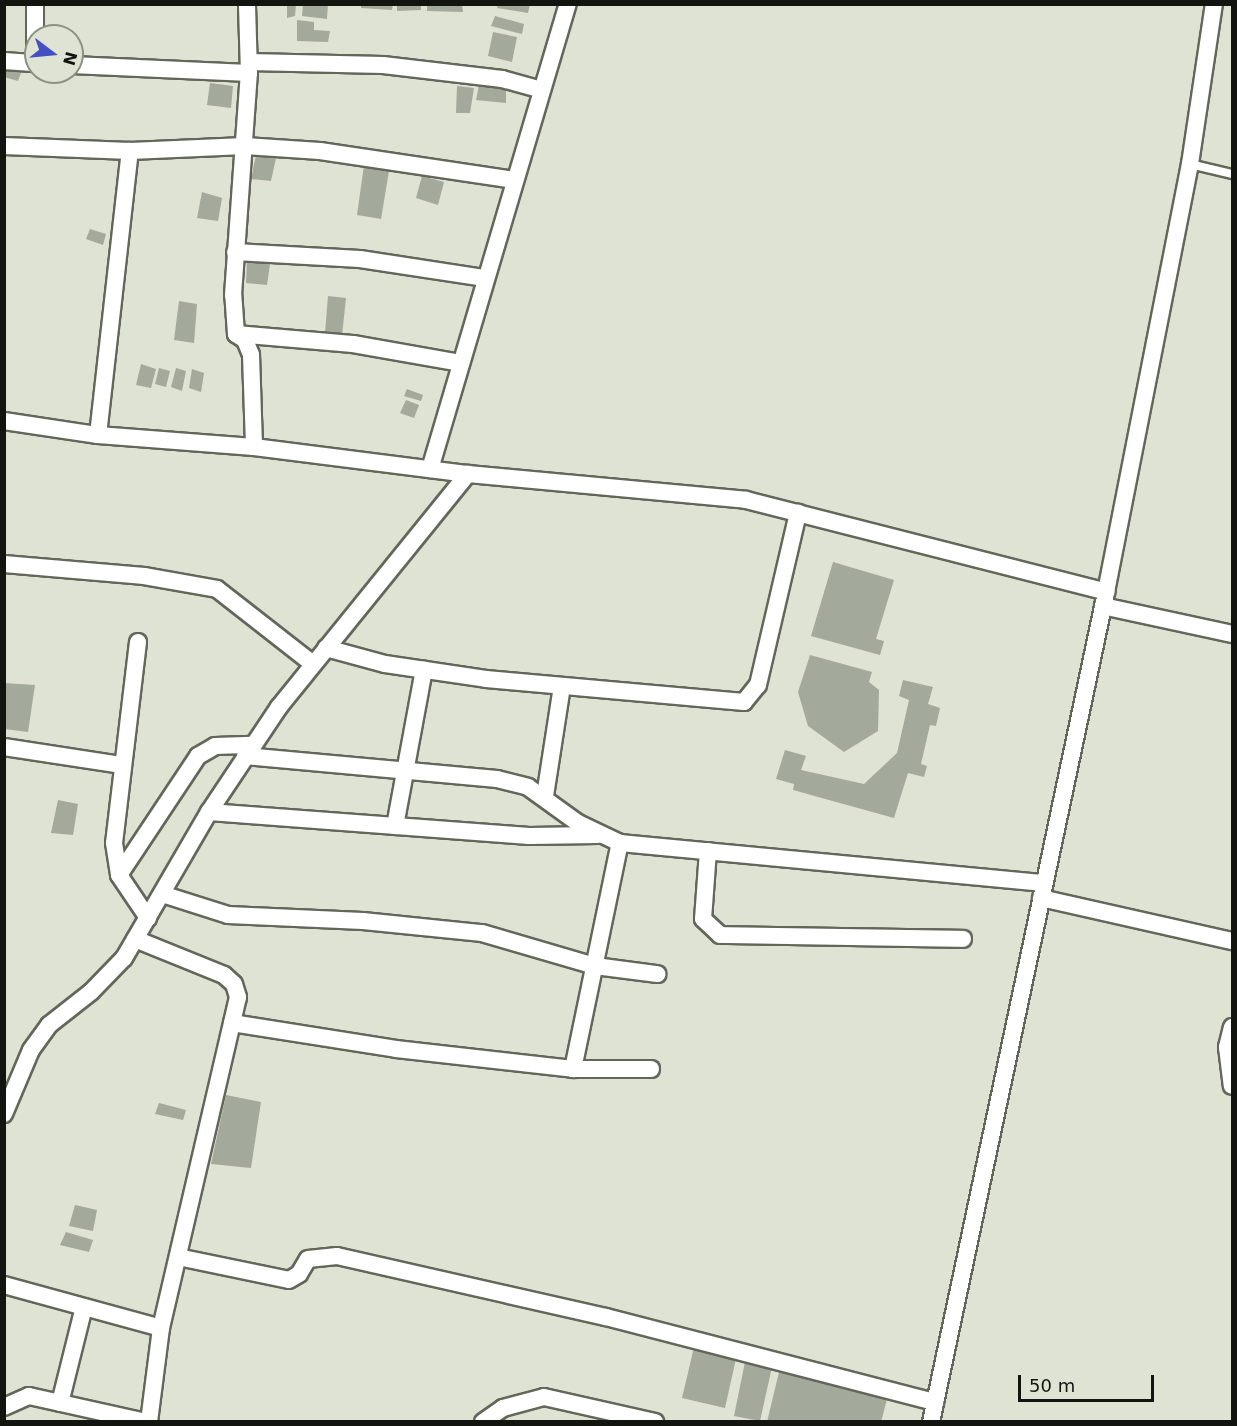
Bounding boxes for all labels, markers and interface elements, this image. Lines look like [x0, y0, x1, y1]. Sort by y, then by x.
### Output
north arrow [24, 24, 84, 84]
text: N [59, 49, 81, 68]
scale bar [1021, 1363, 1158, 1401]
text: 50 m [1029, 1375, 1075, 1396]

